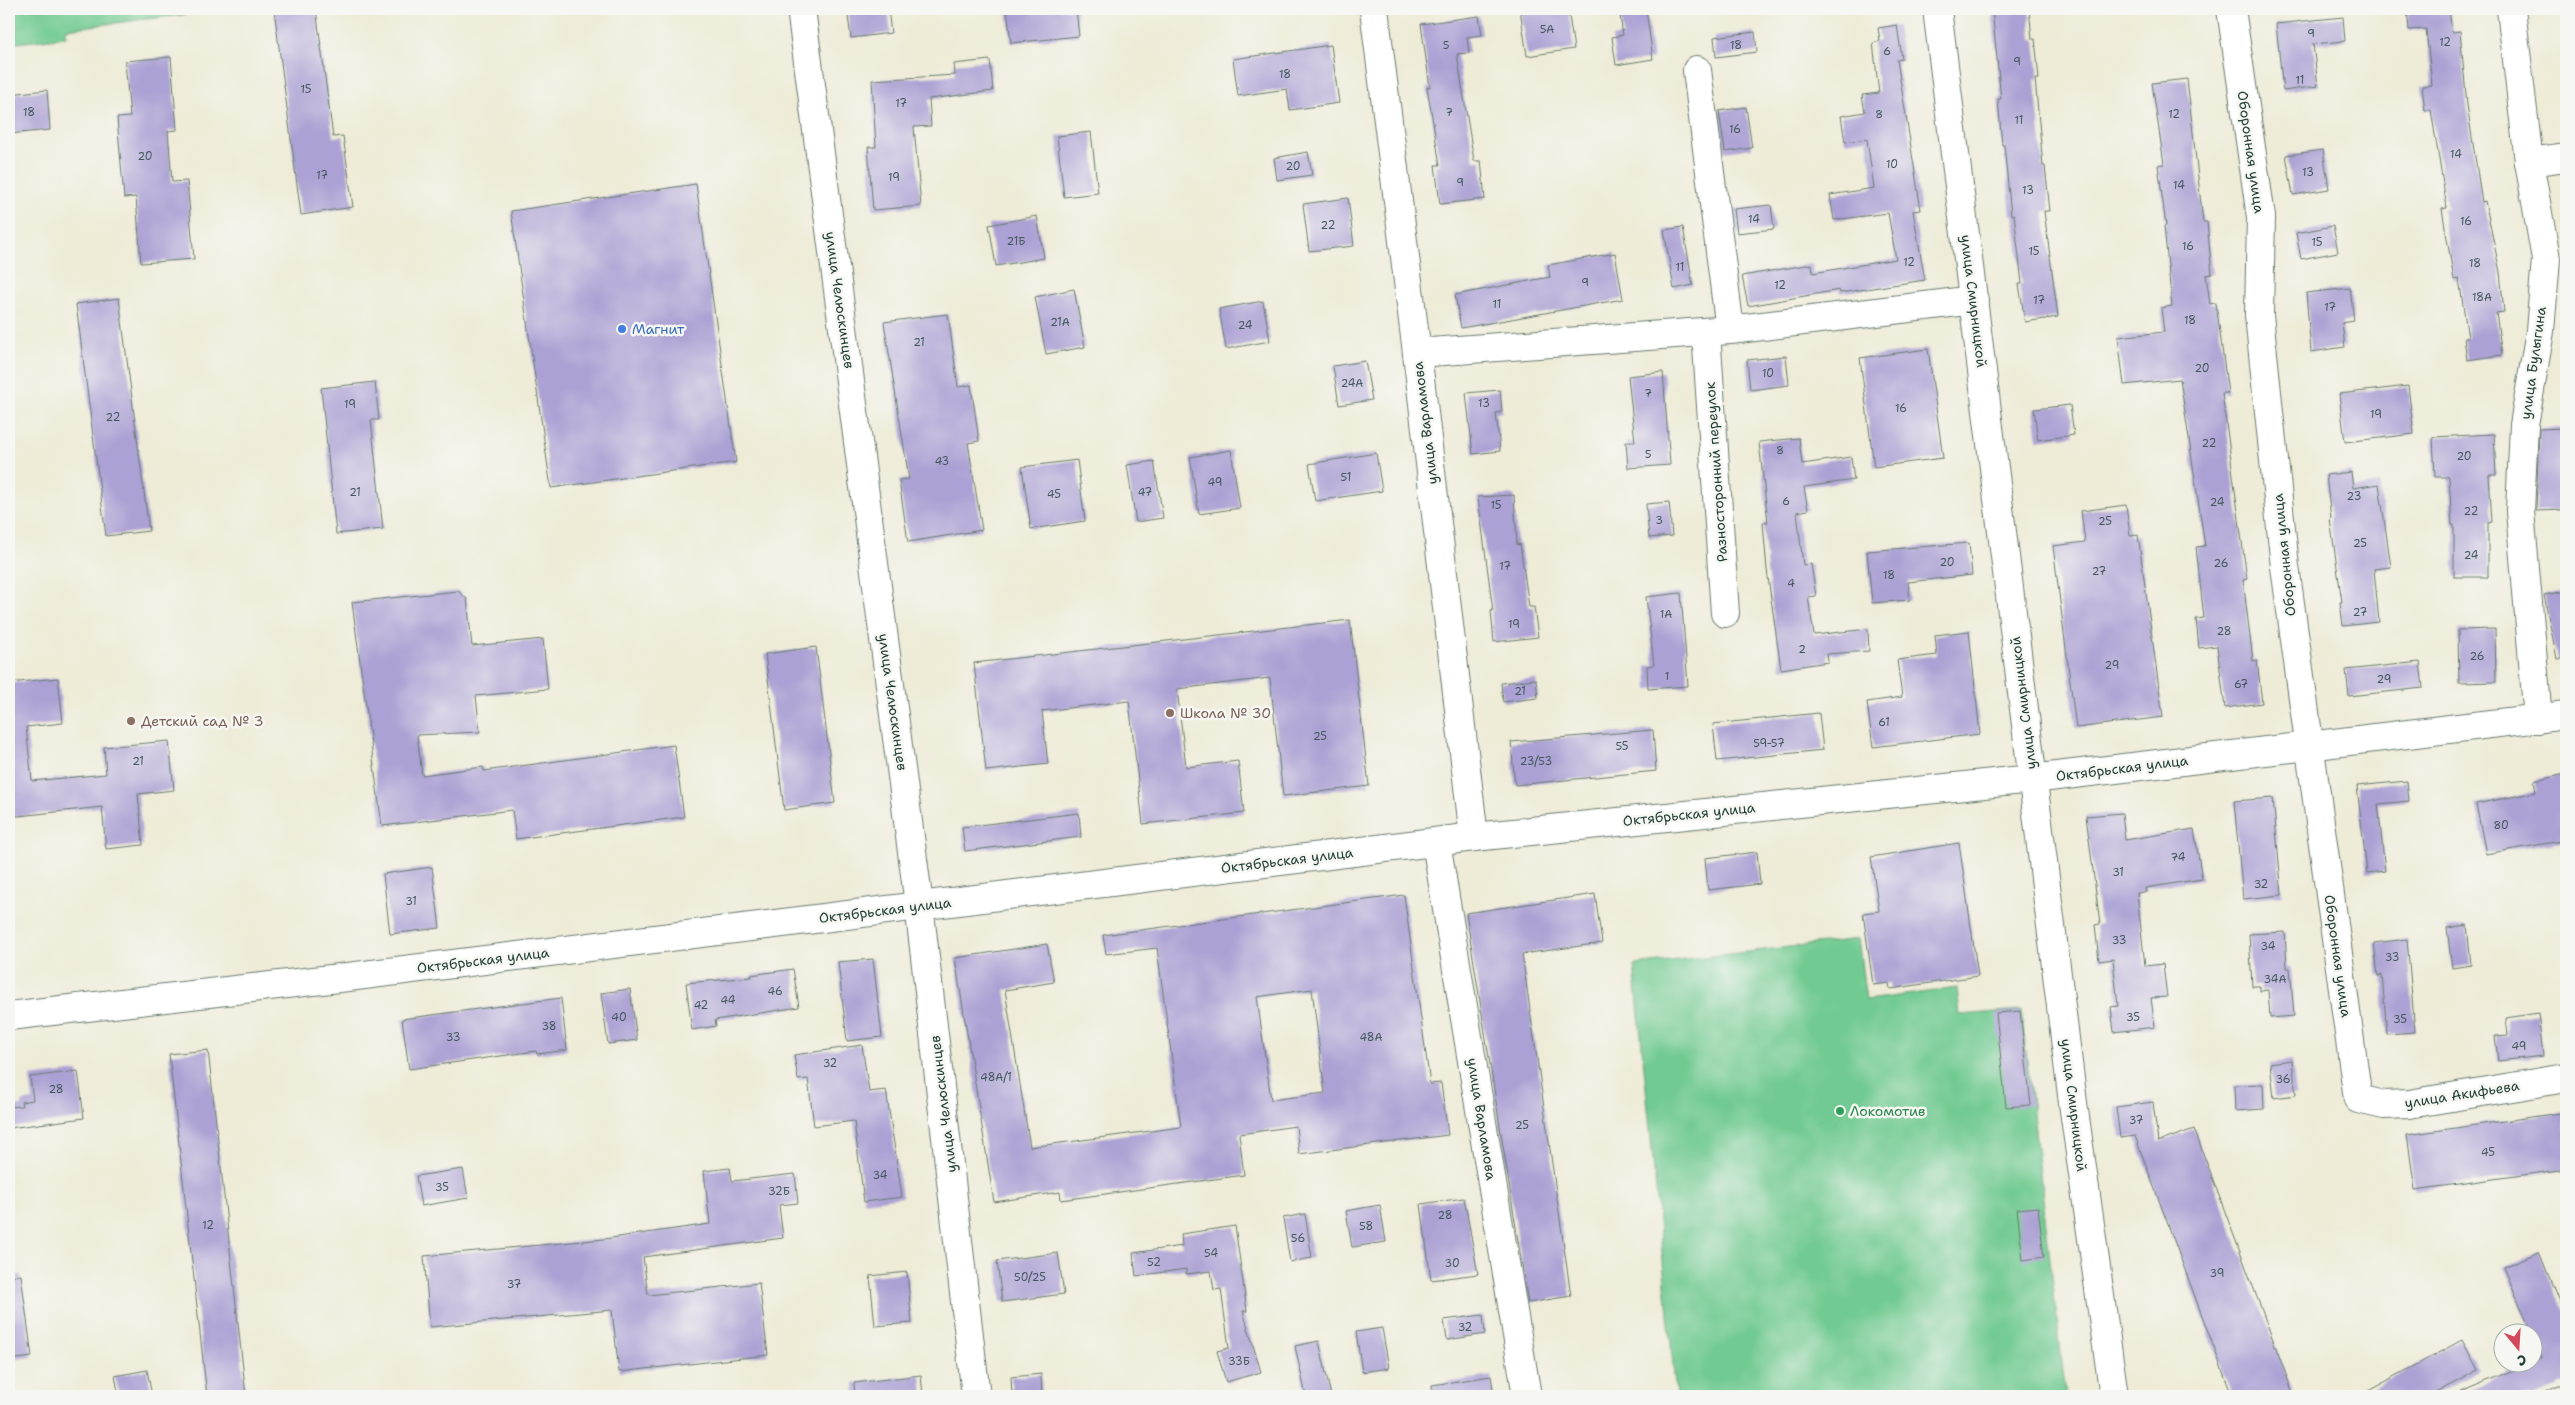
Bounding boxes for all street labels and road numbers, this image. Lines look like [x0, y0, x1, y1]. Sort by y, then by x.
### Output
street label: Оборонная улица [2234, 90, 2269, 215]
street label: улица Челюскинцев [821, 230, 859, 370]
street label: улица Смирницкой [1957, 234, 1991, 368]
street label: улица Булыгина [2516, 305, 2550, 421]
street label: улица Варламова [1408, 360, 1441, 485]
street label: Разносторонний переулок [1701, 381, 1731, 563]
street label: Оборонная улица [2269, 492, 2299, 617]
street label: улица Челюскинцев [874, 632, 912, 772]
street label: улица Смирницкой [2006, 636, 2040, 770]
street label: Октябрьская улица [2055, 751, 2190, 785]
street label: Октябрьская улица [1622, 798, 1756, 830]
street label: Октябрьская улица [1220, 843, 1355, 877]
street label: Октябрьская улица [818, 893, 953, 927]
street label: Оборонная улица [2321, 894, 2356, 1019]
street label: Октябрьская улица [416, 943, 551, 977]
street label: улица Челюскинцев [926, 1034, 960, 1174]
street label: улица Смирницкой [2057, 1038, 2091, 1172]
street label: улица Варламова [1463, 1057, 1501, 1182]
street label: улица Акифьева [2403, 1076, 2521, 1112]

